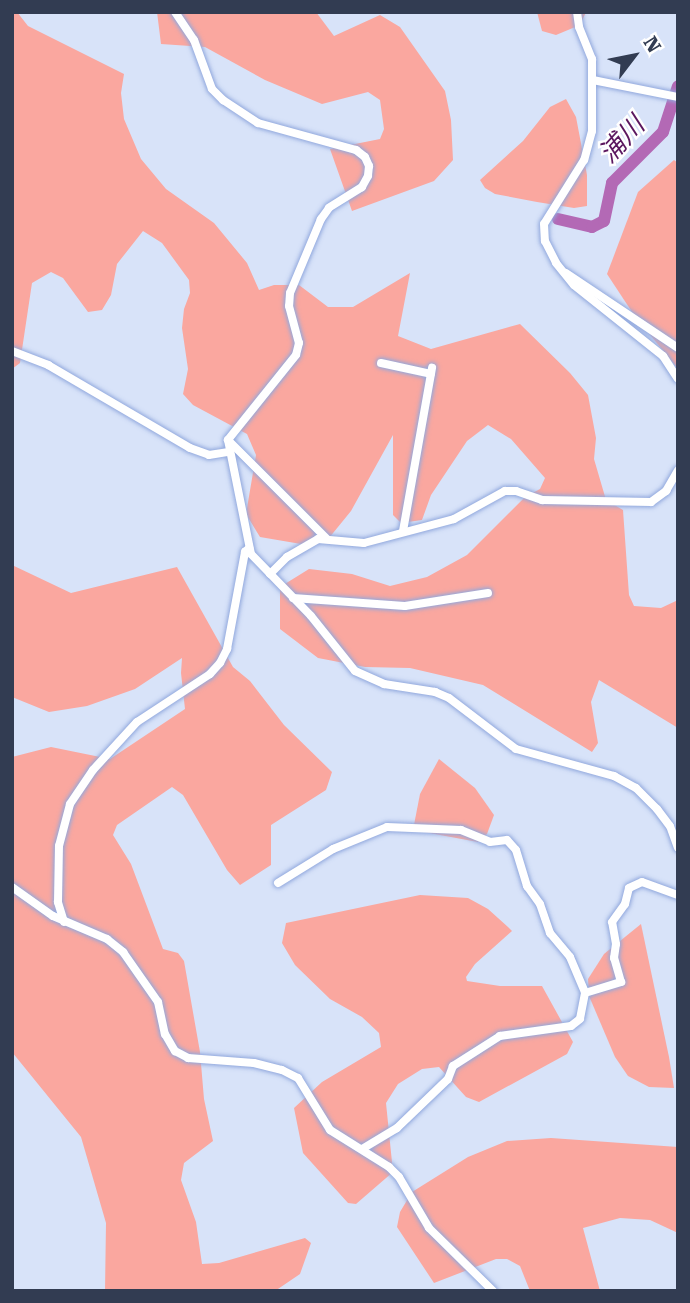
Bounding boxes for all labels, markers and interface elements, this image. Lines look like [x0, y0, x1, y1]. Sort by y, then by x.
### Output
north arrow [599, 21, 669, 91]
text: N [639, 32, 666, 57]
water label: 浦川 [593, 110, 651, 170]

